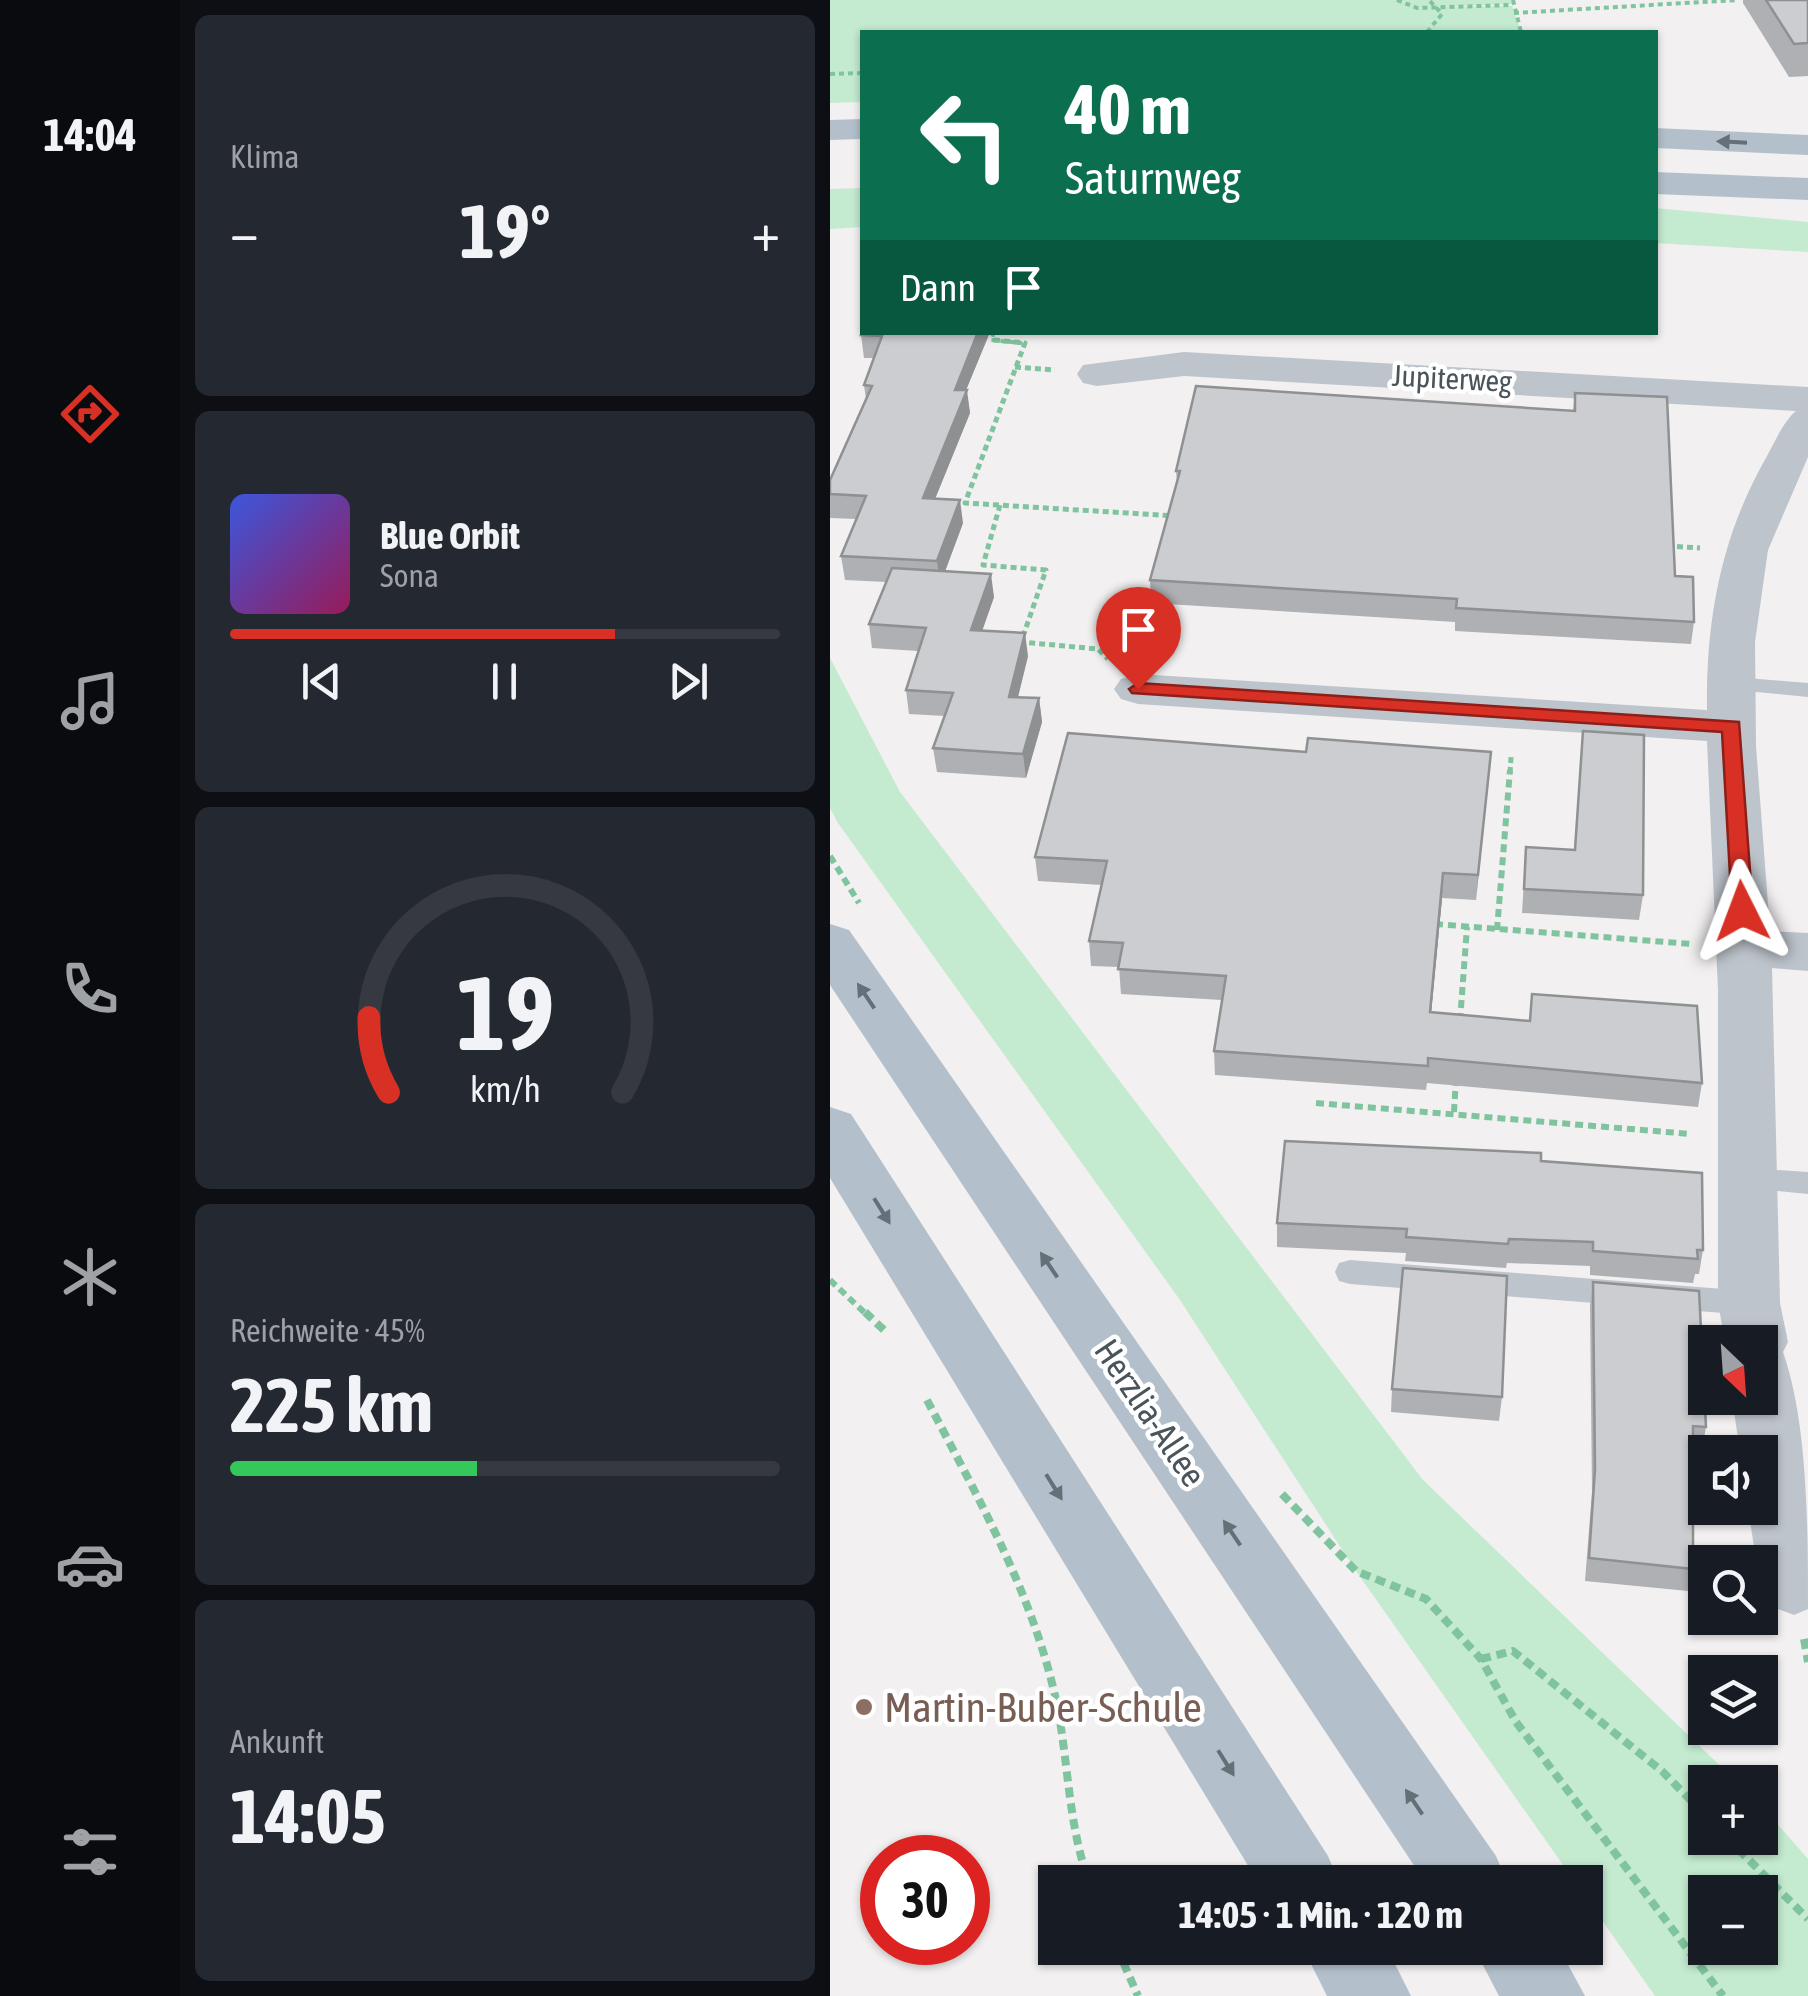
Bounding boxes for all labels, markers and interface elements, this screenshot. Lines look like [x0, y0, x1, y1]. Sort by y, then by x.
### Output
text: 40 m [1065, 69, 1191, 149]
icon: left [900, 70, 1030, 200]
text: 14:04 [43, 109, 137, 161]
one-way arrow [1715, 133, 1747, 149]
text: Klima [230, 138, 299, 175]
text: Saturnweg [1065, 152, 1241, 204]
text: 19° [459, 188, 551, 274]
text: − [230, 200, 259, 263]
text: + [751, 200, 780, 263]
icon: arrive [996, 260, 1051, 315]
text: Dann [900, 266, 976, 309]
street label: Jupiterweg [1391, 358, 1513, 398]
icon: directions [55, 379, 125, 449]
text: Blue Orbit [380, 514, 520, 557]
text: Sona [380, 557, 439, 594]
pin [1096, 587, 1181, 690]
icon: arrive [1111, 602, 1166, 657]
icon: previous [294, 654, 349, 709]
icon: pause [477, 654, 532, 709]
icon: next [661, 654, 716, 709]
icon: music [55, 666, 125, 736]
position arrow [1690, 859, 1794, 963]
text: 19 [456, 953, 554, 1072]
icon: phone [55, 954, 125, 1024]
one-way arrow [857, 982, 876, 1009]
text: km/h [470, 1069, 540, 1110]
one-way arrow [872, 1198, 890, 1225]
icon: climate [55, 1242, 125, 1312]
one-way arrow [1040, 1251, 1059, 1278]
text: Reichweite · 45% [230, 1312, 425, 1349]
north arrow [1688, 1325, 1778, 1415]
map controls [1688, 1325, 1778, 1965]
street label: Herzlia-Allee [1087, 1331, 1215, 1493]
text: 225 km [230, 1362, 433, 1448]
button: sound [1688, 1435, 1778, 1525]
one-way arrow [1045, 1473, 1062, 1501]
one-way arrow [1223, 1520, 1241, 1547]
icon: car [55, 1529, 125, 1599]
button: search [1688, 1545, 1778, 1635]
button: layers [1688, 1655, 1778, 1745]
place label: Martin-Buber-Schule [884, 1683, 1202, 1731]
marker: Martin-Buber-Schule [853, 1696, 875, 1718]
text: Ankunft [230, 1723, 324, 1760]
one-way arrow [1217, 1749, 1235, 1776]
button: + [1688, 1765, 1778, 1855]
text: 14:05 [230, 1773, 386, 1859]
one-way arrow [1406, 1788, 1424, 1815]
icon: filters [55, 1817, 125, 1887]
speed limit sign: 30 [860, 1835, 990, 1965]
button: − [1688, 1875, 1778, 1965]
text: 14:05 · 1 Min. · 120 m [1178, 1893, 1463, 1936]

